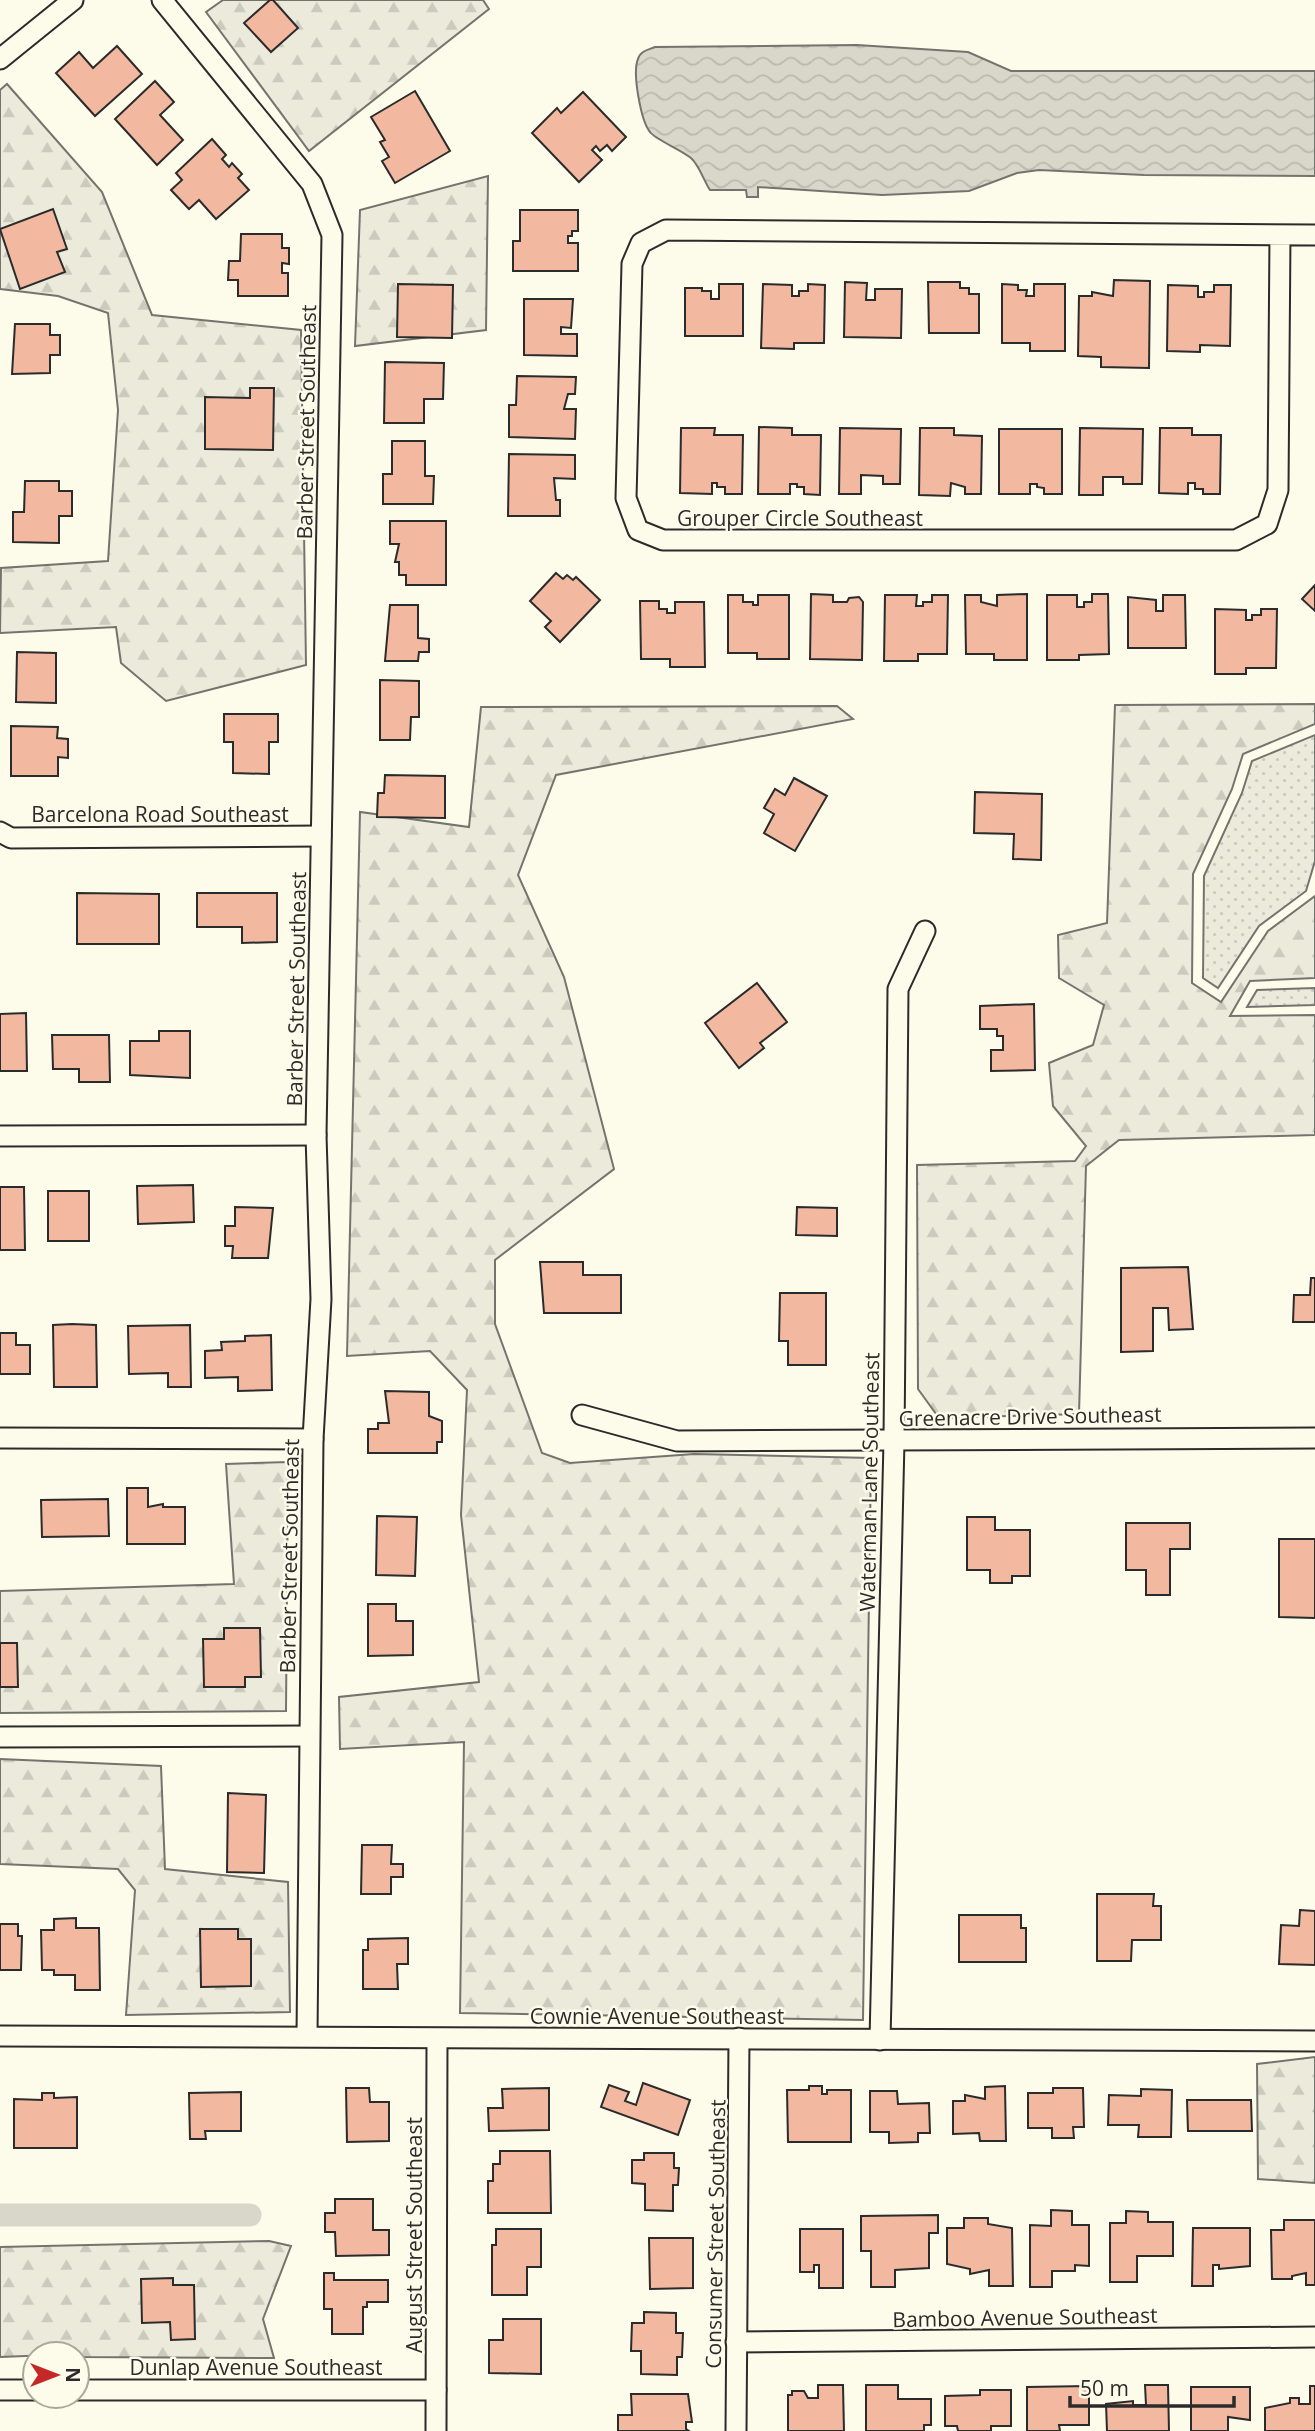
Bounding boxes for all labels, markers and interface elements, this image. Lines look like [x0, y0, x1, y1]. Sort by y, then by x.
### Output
street label: Barber Street Southeast [290, 304, 322, 540]
street label: Grouper Circle Southeast [677, 504, 923, 532]
street label: Barcelona Road Southeast [31, 800, 289, 828]
street label: Barber Street Southeast [280, 871, 312, 1107]
street label: Waterman Lane Southeast [853, 1352, 885, 1612]
street label: Greenacre Drive Southeast [898, 1400, 1162, 1432]
street label: Barber Street Southeast [273, 1438, 305, 1674]
street label: Cownie Avenue Southeast [530, 2002, 784, 2030]
street label: Consumer Street Southeast [699, 2099, 731, 2369]
street label: August Street Southeast [400, 2117, 428, 2353]
street label: Bamboo Avenue Southeast [892, 2301, 1158, 2333]
north arrow [21, 2340, 91, 2410]
street label: Dunlap Avenue Southeast [129, 2353, 383, 2381]
scale bar [1070, 2364, 1234, 2408]
text: N [60, 2367, 86, 2383]
text: 50 m [1080, 2374, 1129, 2402]

